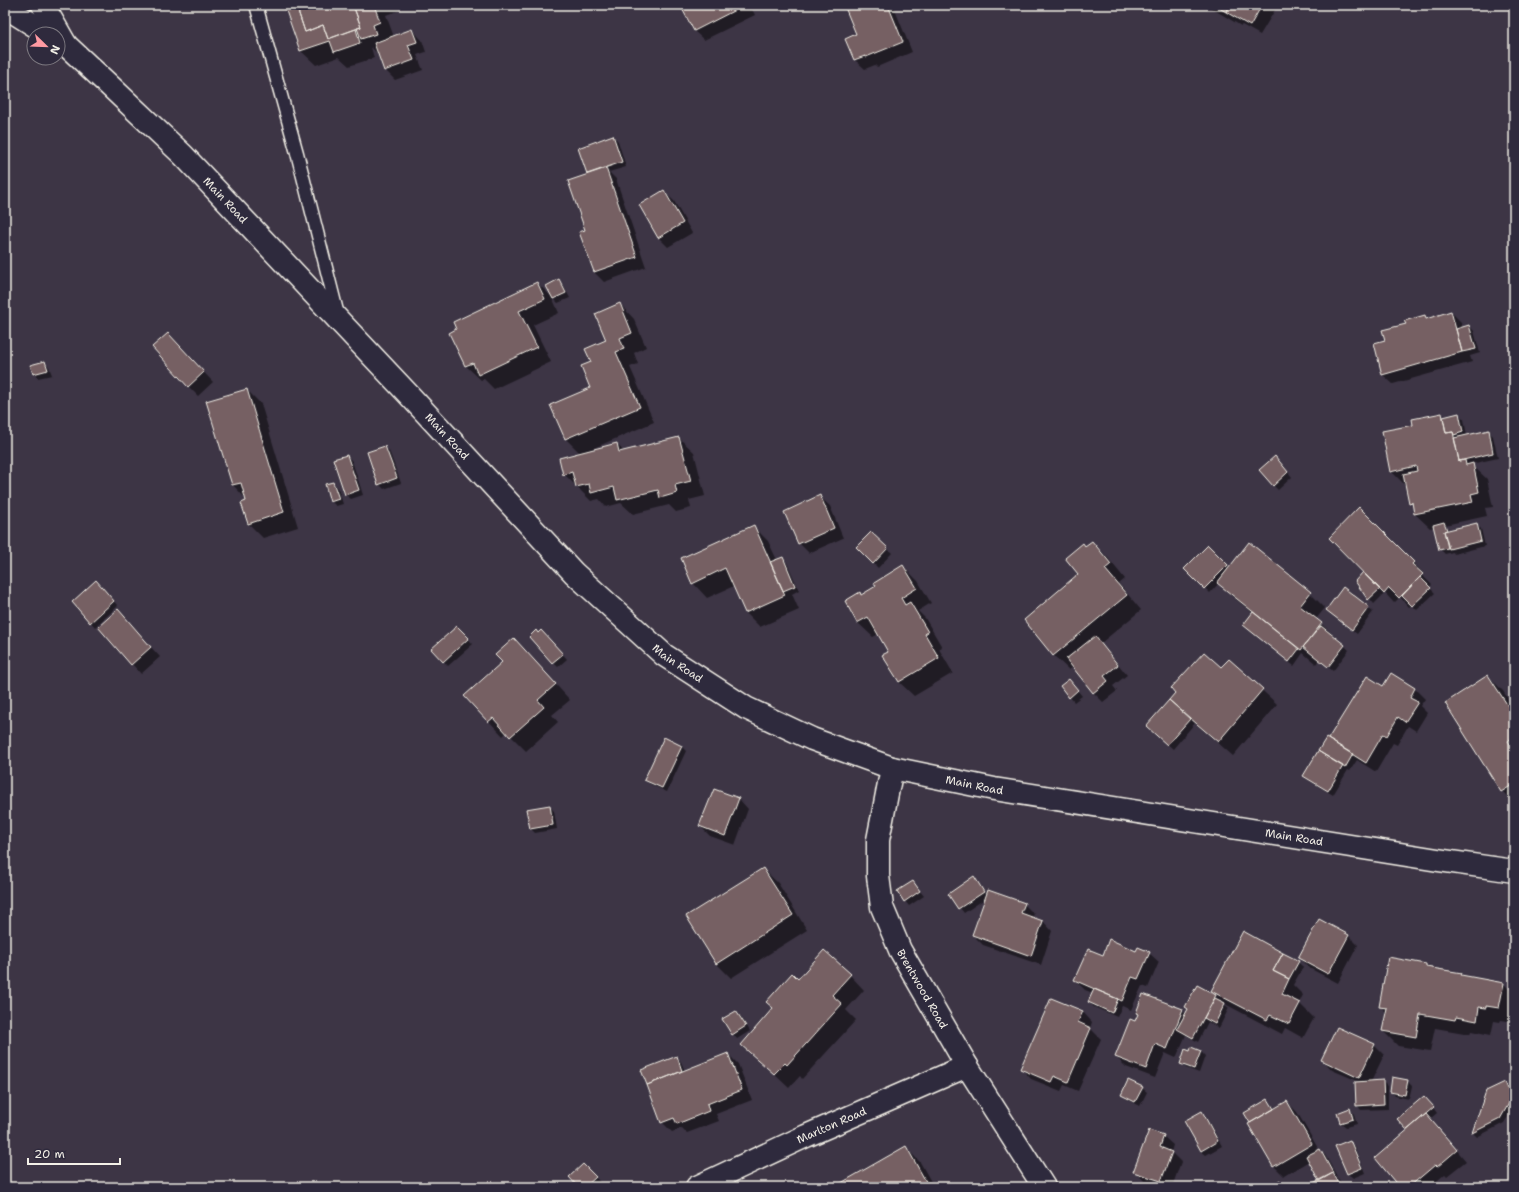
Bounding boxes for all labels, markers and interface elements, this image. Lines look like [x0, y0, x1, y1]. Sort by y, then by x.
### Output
north arrow [26, 26, 66, 66]
text: N [46, 43, 63, 57]
street label: Main Road [200, 174, 251, 227]
street label: Main Road [422, 410, 473, 463]
street label: Main Road [649, 640, 706, 686]
street label: Main Road [944, 772, 1004, 798]
street label: Main Road [1264, 825, 1324, 849]
street label: Brentwood Road [893, 946, 951, 1031]
street label: Marlton Road [794, 1103, 869, 1147]
scale bar [28, 1140, 120, 1166]
text: 20 m [34, 1146, 65, 1162]

